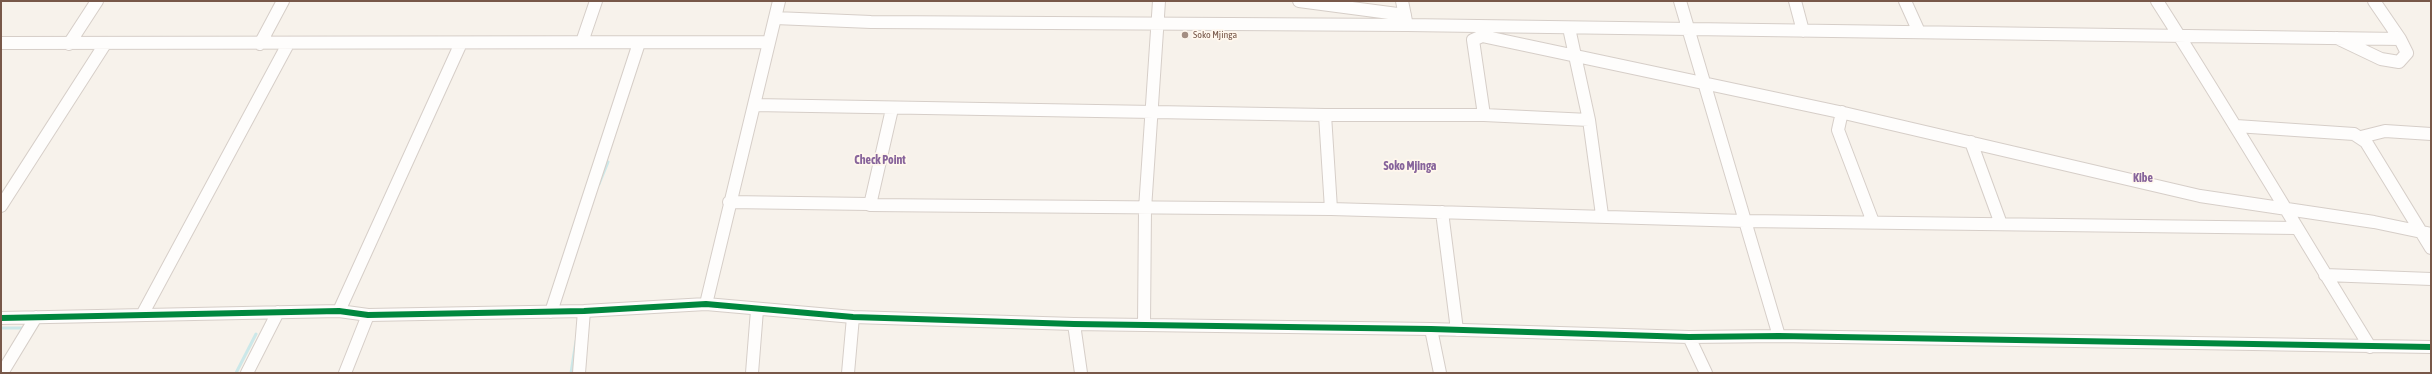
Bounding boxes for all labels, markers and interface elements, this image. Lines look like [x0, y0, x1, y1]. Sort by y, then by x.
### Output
place label: Soko Mjinga [1193, 29, 1237, 41]
marker: Soko Mjinga [1180, 30, 1190, 40]
district label: Check Point [854, 153, 906, 167]
district label: Soko Mjinga [1384, 159, 1436, 173]
district label: Kibe [2133, 171, 2153, 185]

